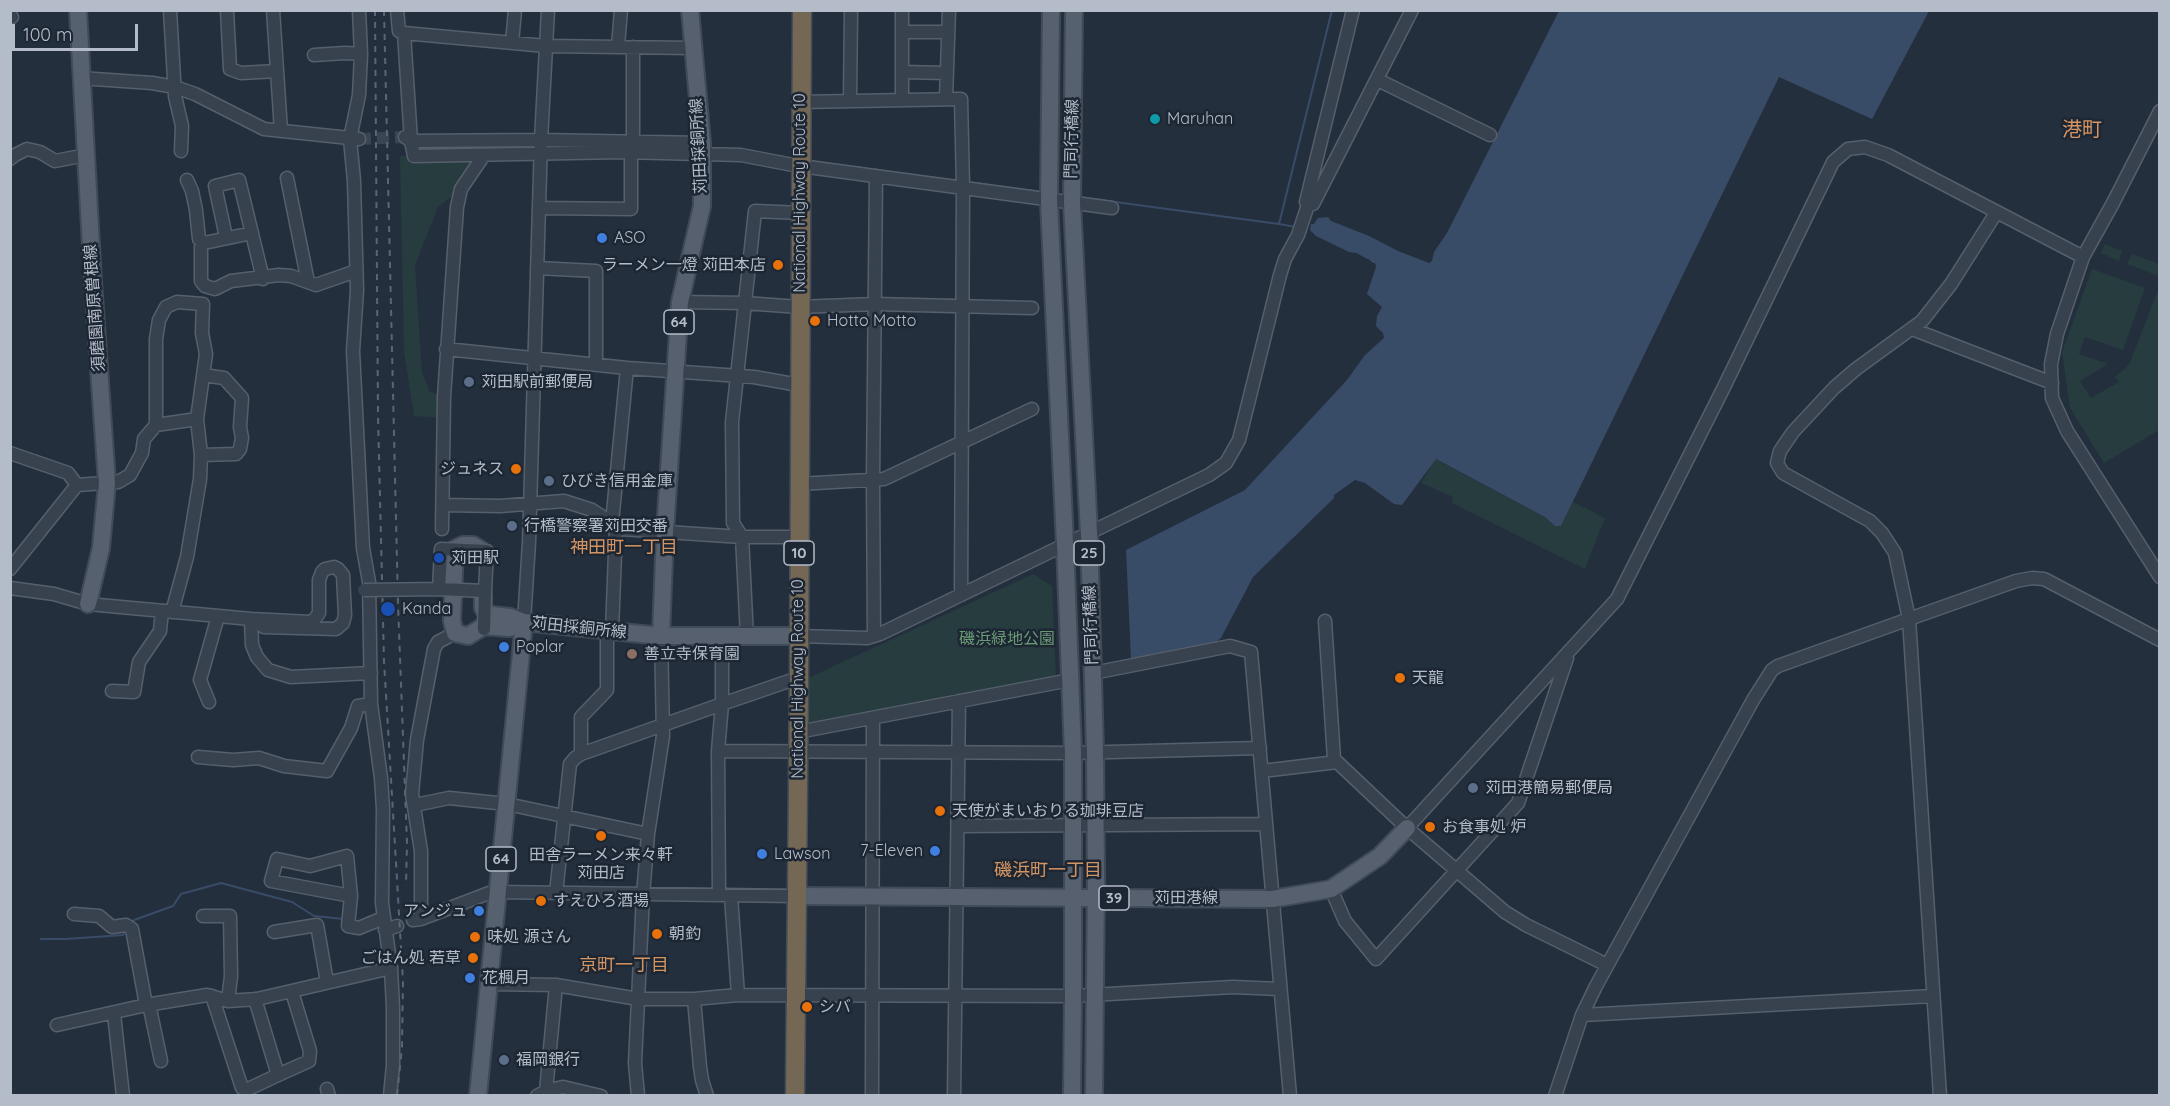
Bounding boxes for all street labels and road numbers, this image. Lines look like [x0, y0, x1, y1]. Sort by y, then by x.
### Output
street label: National Highway Route 10 [790, 93, 810, 293]
street label: 苅田採銅所線 [687, 98, 711, 194]
street label: 門司行橋線 [1062, 99, 1082, 179]
street label: 須磨園南原曽根線 [81, 243, 109, 373]
road number: 64 [664, 310, 694, 334]
road number: 10 [784, 541, 814, 565]
road number: 25 [1074, 541, 1104, 565]
street label: National Highway Route 10 [788, 579, 808, 779]
street label: 門司行橋線 [1080, 585, 1102, 665]
street label: 苅田採銅所線 [530, 613, 628, 643]
road number: 64 [486, 847, 516, 871]
road number: 39 [1099, 886, 1129, 910]
street label: 苅田港線 [1154, 888, 1218, 908]

